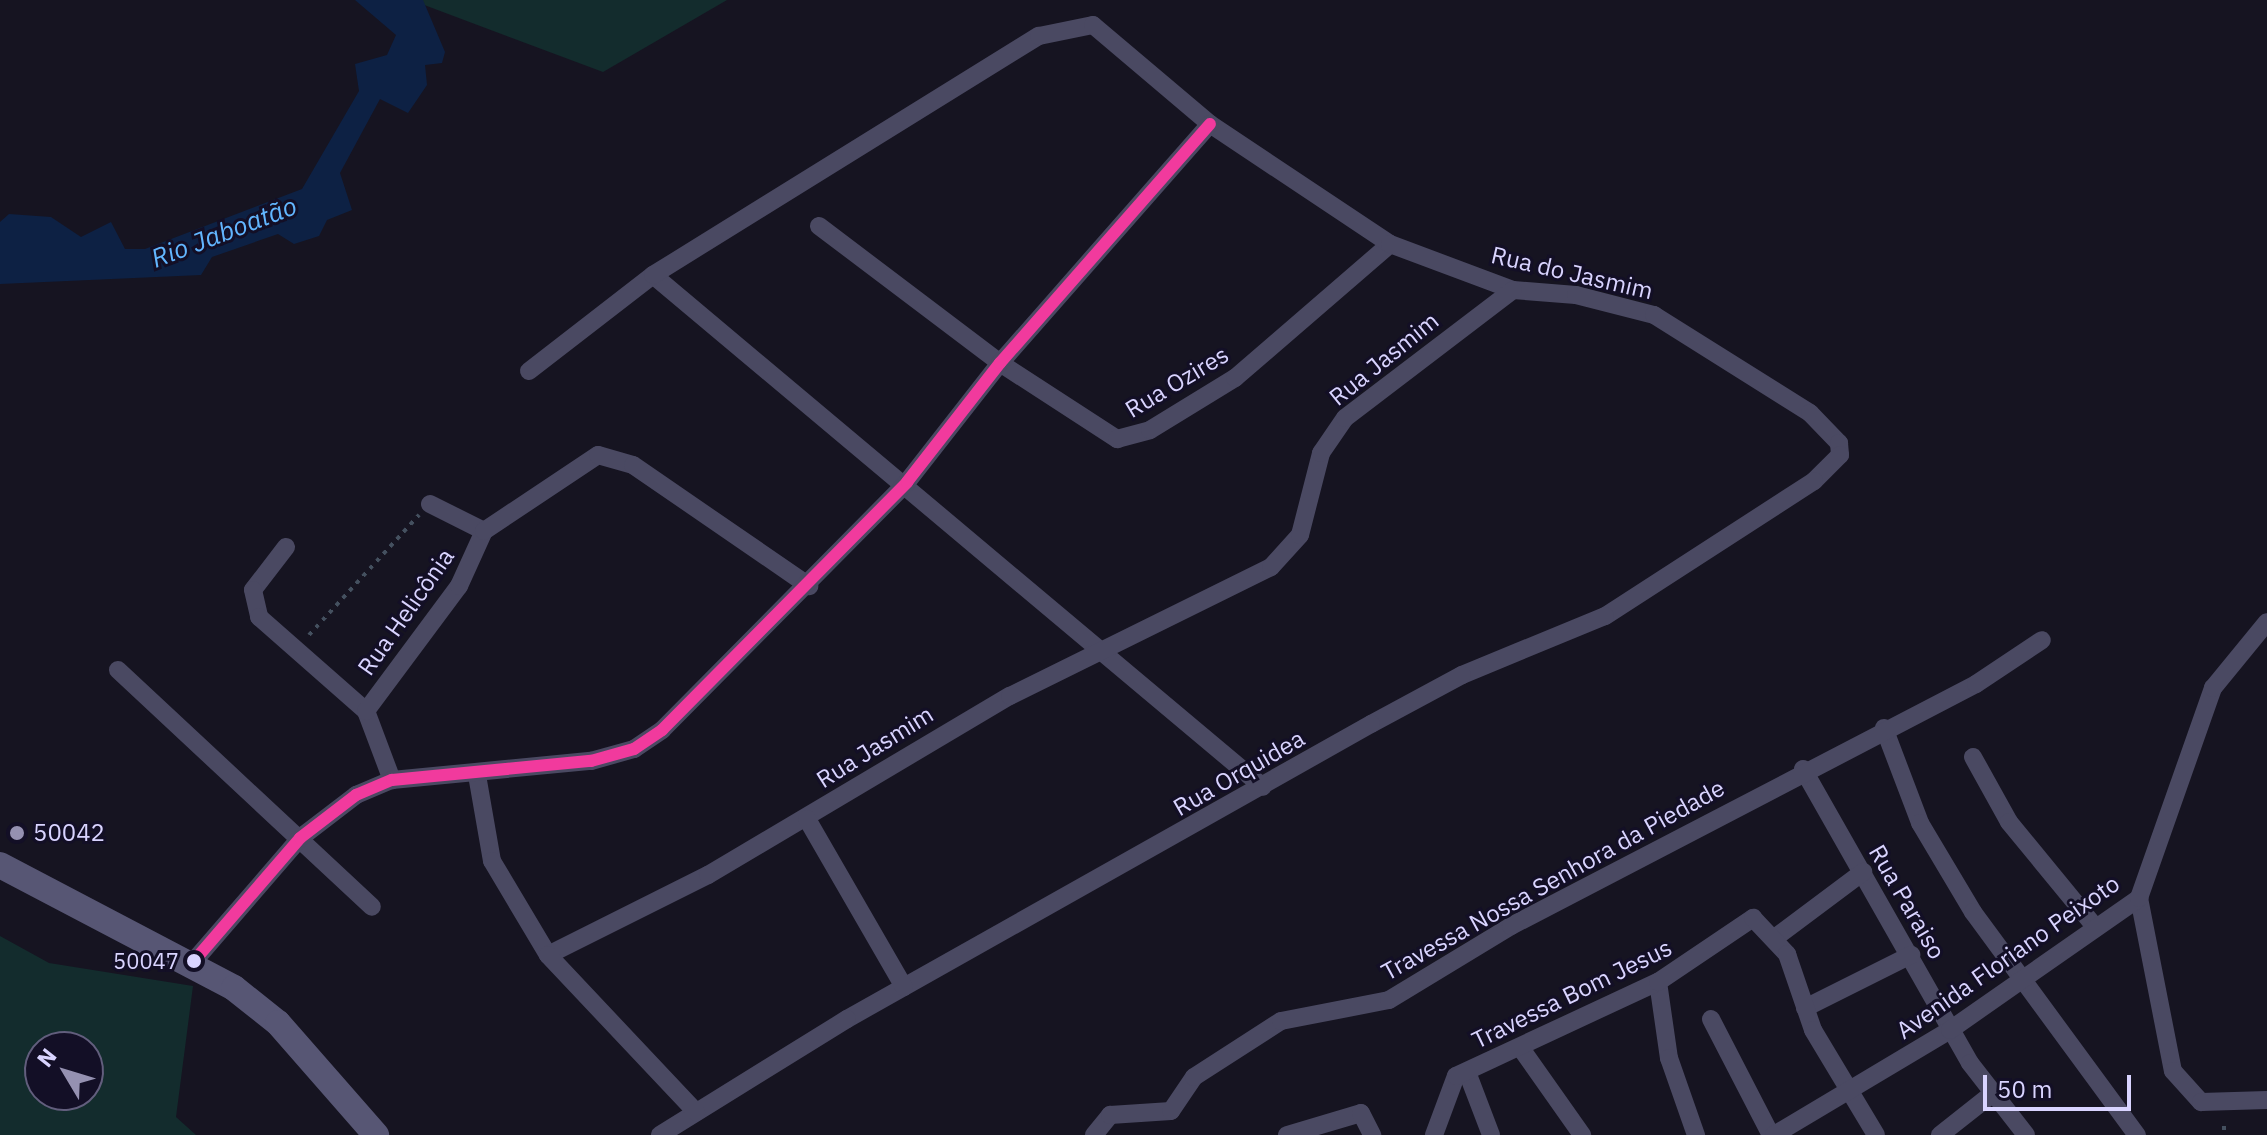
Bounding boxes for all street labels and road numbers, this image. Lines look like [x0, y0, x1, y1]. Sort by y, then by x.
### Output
street label: Rua do Jasmim [1488, 240, 1656, 306]
street label: Rua Jasmim [1324, 306, 1444, 412]
street label: Rua Ozires [1120, 340, 1234, 424]
street label: Rua Helicônia [352, 543, 460, 681]
street label: Rua Jasmim [811, 700, 939, 794]
street label: Rua Orquidea [1168, 724, 1310, 822]
street label: Travessa Nossa Senhora da Piedade [1377, 773, 1729, 987]
street label: Rua Paraiso [1863, 840, 1951, 964]
street label: Avenida Floriano Peixoto [1891, 869, 2125, 1045]
street label: Travessa Bom Jesus [1467, 933, 1677, 1055]

